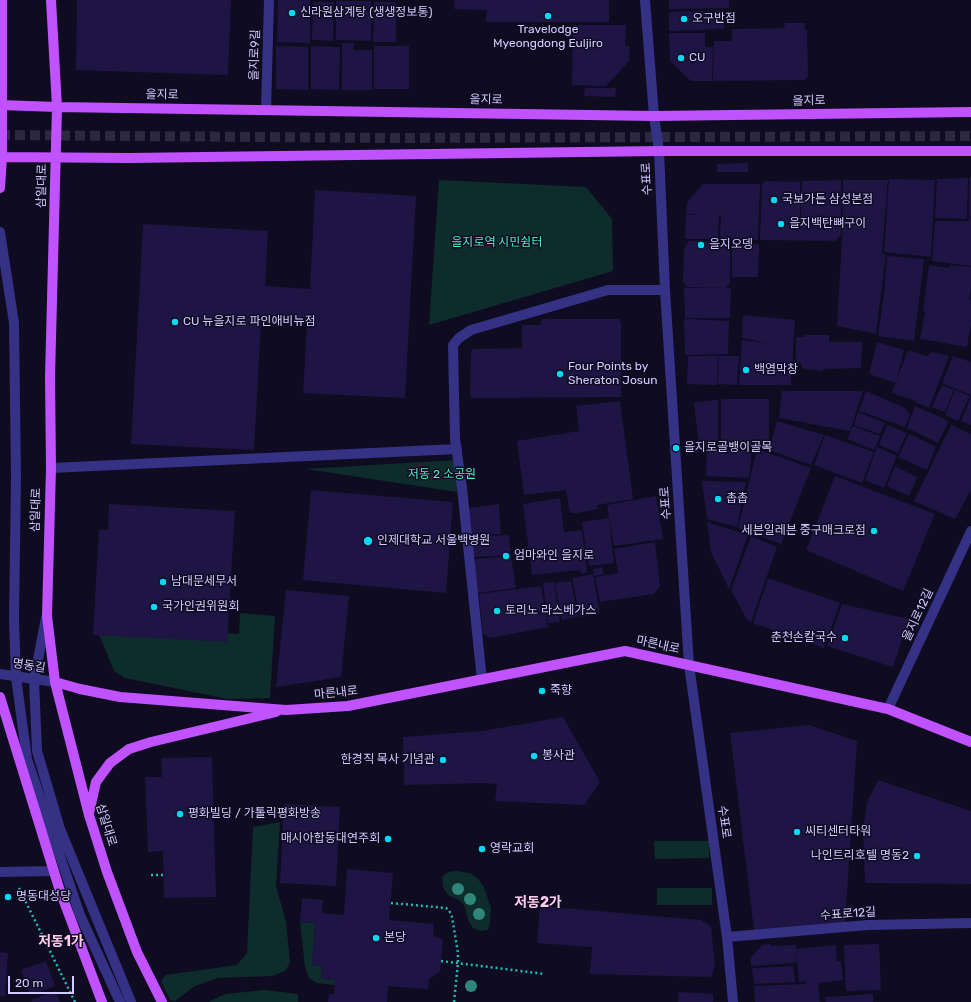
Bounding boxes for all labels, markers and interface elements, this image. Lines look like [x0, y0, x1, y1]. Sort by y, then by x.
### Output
place label: 신라원삼계탕 (생생정보통) [300, 6, 433, 20]
marker: 신라원삼계탕 (생생정보통) [287, 8, 297, 18]
marker: Travelodge Myeongdong Euljiro [543, 11, 553, 21]
place label: 오구반점 [692, 12, 736, 26]
marker: 오구반점 [679, 14, 689, 24]
place label: Travelodge Myeongdong Euljiro [493, 23, 603, 51]
street label: 을지로9길 [247, 29, 263, 81]
place label: CU [689, 51, 705, 65]
marker: CU [676, 53, 686, 63]
street label: 을지로 [145, 88, 179, 102]
street label: 을지로 [469, 93, 503, 107]
street label: 을지로 [792, 94, 826, 108]
street label: 수표로 [639, 162, 655, 196]
street label: 삼일대로 [34, 164, 50, 208]
place label: 국보가든 삼성본점 [782, 193, 873, 207]
marker: 국보가든 삼성본점 [769, 195, 779, 205]
place label: 을지백탄뼈구이 [789, 217, 866, 231]
marker: 을지백탄뼈구이 [776, 219, 786, 229]
park label: 을지로역 시민쉼터 [451, 236, 543, 250]
place label: 을지오뎅 [709, 238, 753, 252]
marker: 을지오뎅 [696, 240, 706, 250]
place label: CU 뉴을지로 파인애비뉴점 [183, 315, 316, 329]
marker: CU 뉴을지로 파인애비뉴점 [170, 317, 180, 327]
place label: Four Points by Sheraton Josun [568, 360, 657, 388]
place label: 백염막창 [754, 363, 798, 377]
marker: 백염막창 [741, 365, 751, 375]
marker: Four Points by Sheraton Josun [555, 369, 565, 379]
place label: 을지로골뱅이골목 [684, 441, 772, 455]
marker: 을지로골뱅이골목 [671, 443, 681, 453]
park label: 저동 2 소공원 [408, 468, 476, 482]
street label: 수표로 [658, 486, 674, 520]
street label: 삼일대로 [28, 488, 44, 532]
place label: 촙촙 [726, 492, 748, 506]
marker: 촙촙 [713, 494, 723, 504]
place label: 세븐일레븐 중구매크로점 [742, 524, 866, 538]
marker: 세븐일레븐 중구매크로점 [869, 526, 879, 536]
place label: 인제대학교 서울백병원 [377, 534, 490, 548]
marker: 인제대학교 서울백병원 [362, 535, 374, 547]
place label: 엄마와인 을지로 [514, 549, 594, 563]
marker: 엄마와인 을지로 [501, 551, 511, 561]
place label: 남대문세무서 [171, 575, 237, 589]
marker: 남대문세무서 [158, 577, 168, 587]
street label: 을지로12길 [900, 586, 936, 644]
place label: 국가인권위원회 [162, 600, 239, 614]
marker: 국가인권위원회 [149, 602, 159, 612]
place label: 토리노 라스베가스 [505, 604, 596, 618]
marker: 토리노 라스베가스 [492, 606, 502, 616]
place label: 춘천손칼국수 [771, 631, 837, 645]
street label: 마른내로 [635, 633, 681, 657]
marker: 춘천손칼국수 [840, 633, 850, 643]
street label: 명동길 [12, 656, 46, 676]
street label: 마른내로 [313, 684, 359, 702]
place label: 죽향 [550, 684, 572, 698]
marker: 죽향 [537, 686, 547, 696]
place label: 봉사관 [542, 749, 575, 763]
marker: 봉사관 [529, 751, 539, 761]
place label: 한경직 목사 기념관 [341, 753, 435, 767]
marker: 한경직 목사 기념관 [438, 755, 448, 765]
street label: 삼일대로 [93, 802, 119, 848]
street label: 수표로 [715, 805, 733, 839]
place label: 평화빌딩 / 가톨릭평화방송 [188, 807, 321, 821]
marker: 평화빌딩 / 가톨릭평화방송 [175, 809, 185, 819]
place label: 씨티센터타워 [805, 825, 871, 839]
marker: 씨티센터타워 [792, 827, 802, 837]
place label: 매시아합동대연주회 [281, 832, 380, 846]
marker: 매시아합동대연주회 [383, 834, 393, 844]
place label: 영락교회 [490, 842, 534, 856]
marker: 영락교회 [477, 844, 487, 854]
place label: 나인트리호텔 명동2 [811, 849, 909, 863]
marker: 나인트리호텔 명동2 [912, 851, 922, 861]
place label: 명동대성당 [16, 890, 71, 904]
marker: 명동대성당 [3, 892, 13, 902]
district label: 저동2가 [514, 895, 562, 911]
street label: 수표로12길 [819, 905, 877, 923]
place label: 본당 [384, 931, 406, 945]
marker: 본당 [371, 933, 381, 943]
district label: 저동1가 [38, 934, 84, 950]
scale bar [10, 968, 76, 994]
text: 20 m [15, 976, 43, 990]

